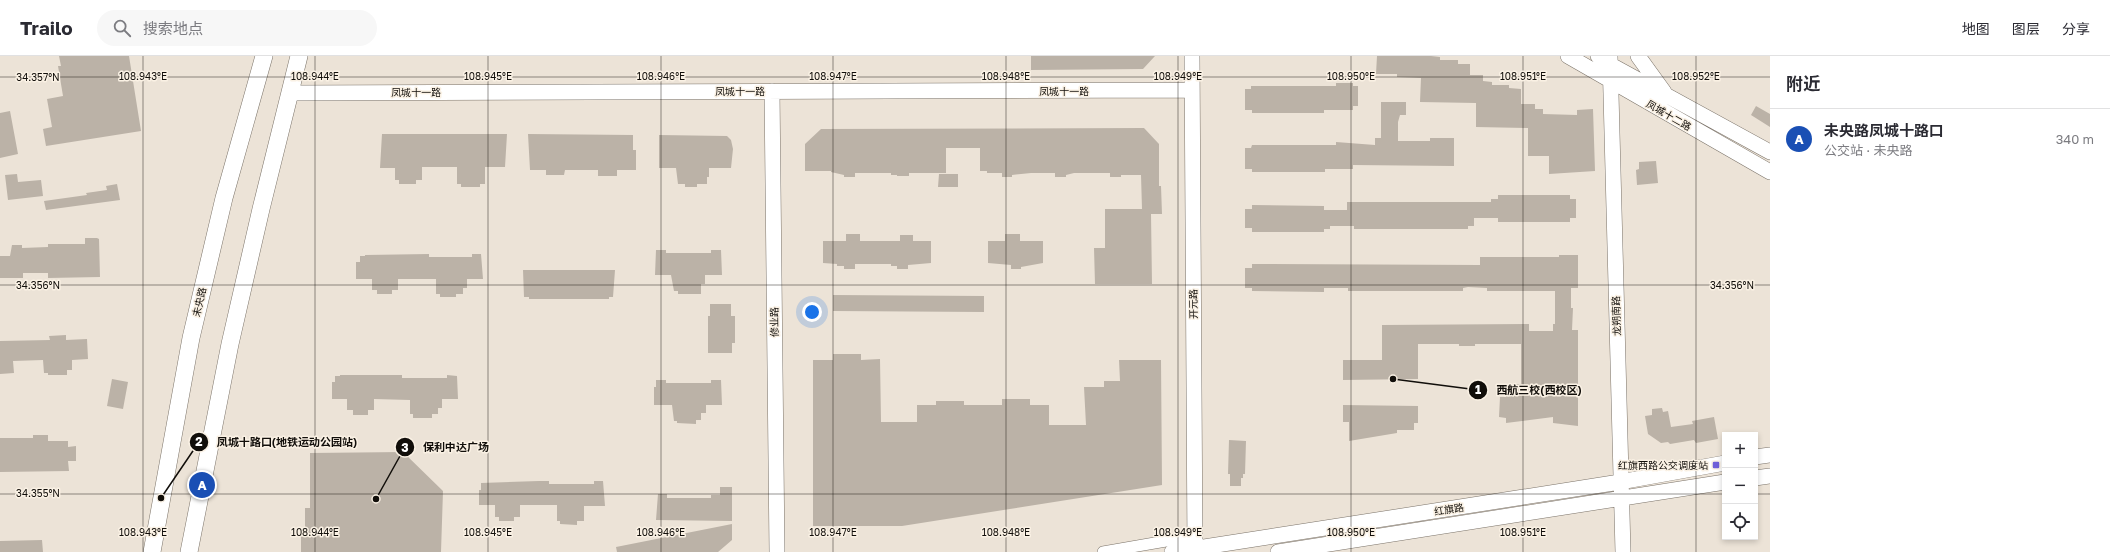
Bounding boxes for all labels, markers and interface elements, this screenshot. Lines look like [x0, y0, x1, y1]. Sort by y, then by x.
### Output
search box [97, 10, 377, 46]
text: Trailo [20, 16, 73, 39]
icon: search [111, 17, 133, 39]
text: 搜索地点 [143, 19, 203, 37]
text: 地图 [1962, 20, 1990, 37]
text: 图层 [2012, 20, 2040, 37]
text: 分享 [2062, 20, 2090, 37]
text: 108.943°E [119, 70, 167, 82]
text: 108.944°E [291, 70, 339, 82]
text: 108.945°E [464, 70, 512, 82]
text: 108.946°E [637, 70, 685, 82]
text: 108.947°E [809, 70, 857, 82]
text: 108.948°E [982, 70, 1030, 82]
text: 108.949°E [1154, 70, 1202, 82]
text: 108.950°E [1327, 70, 1375, 82]
text: 108.951°E [1500, 70, 1546, 82]
text: 108.952°E [1672, 70, 1720, 82]
text: 34.357°N [16, 71, 60, 83]
text: 附近 [1786, 73, 1820, 94]
street label: 凤城十一路 [715, 85, 765, 97]
street label: 凤城十一路 [1039, 85, 1089, 97]
street label: 凤城十一路 [391, 86, 441, 98]
street label: 凤城十二路 [1644, 97, 1694, 133]
text: 未央路凤城十路口 [1824, 121, 1944, 139]
text: A [1794, 131, 1804, 147]
text: 340 m [2056, 131, 2094, 147]
text: 公交站 · 未央路 [1824, 142, 1912, 158]
text: 34.356°N [16, 279, 60, 291]
text: 34.356°N [1710, 279, 1754, 291]
street label: 未央路 [190, 286, 208, 318]
street label: 开元路 [1187, 289, 1199, 319]
street label: 龙朔南路 [1609, 296, 1623, 336]
your location [802, 302, 822, 322]
street label: 修业路 [768, 307, 780, 338]
callout: 西航三校(西校区) [1468, 379, 1590, 402]
text: 1 [1475, 382, 1481, 397]
text: 西航三校(西校区) [1496, 383, 1582, 396]
callout: 凤城十路口(地铁运动公园站) [189, 431, 365, 454]
map controls [1722, 432, 1758, 540]
button: + [1722, 432, 1758, 468]
text: 2 [195, 434, 203, 449]
text: 凤城十路口(地铁运动公园站) [217, 435, 357, 448]
callout: 保利中达广场 [395, 436, 497, 459]
text: 3 [401, 440, 409, 455]
text: 保利中达广场 [423, 440, 489, 453]
place label: 红旗西路公交调度站 [1618, 459, 1708, 471]
marker: 红旗西路公交调度站 [1711, 460, 1721, 470]
button: − [1722, 468, 1758, 504]
pin: A [189, 470, 215, 500]
text: 34.355°N [16, 487, 60, 499]
street label: 红旗路 [1433, 501, 1465, 517]
button: locate [1722, 504, 1758, 540]
text: 108.943°E [119, 526, 167, 538]
text: 108.944°E [291, 526, 339, 538]
text: 108.945°E [464, 526, 512, 538]
text: 108.946°E [637, 526, 685, 538]
text: 108.947°E [809, 526, 857, 538]
text: 108.948°E [982, 526, 1030, 538]
text: 108.949°E [1154, 526, 1202, 538]
text: 108.950°E [1327, 526, 1375, 538]
text: 108.951°E [1500, 526, 1546, 538]

